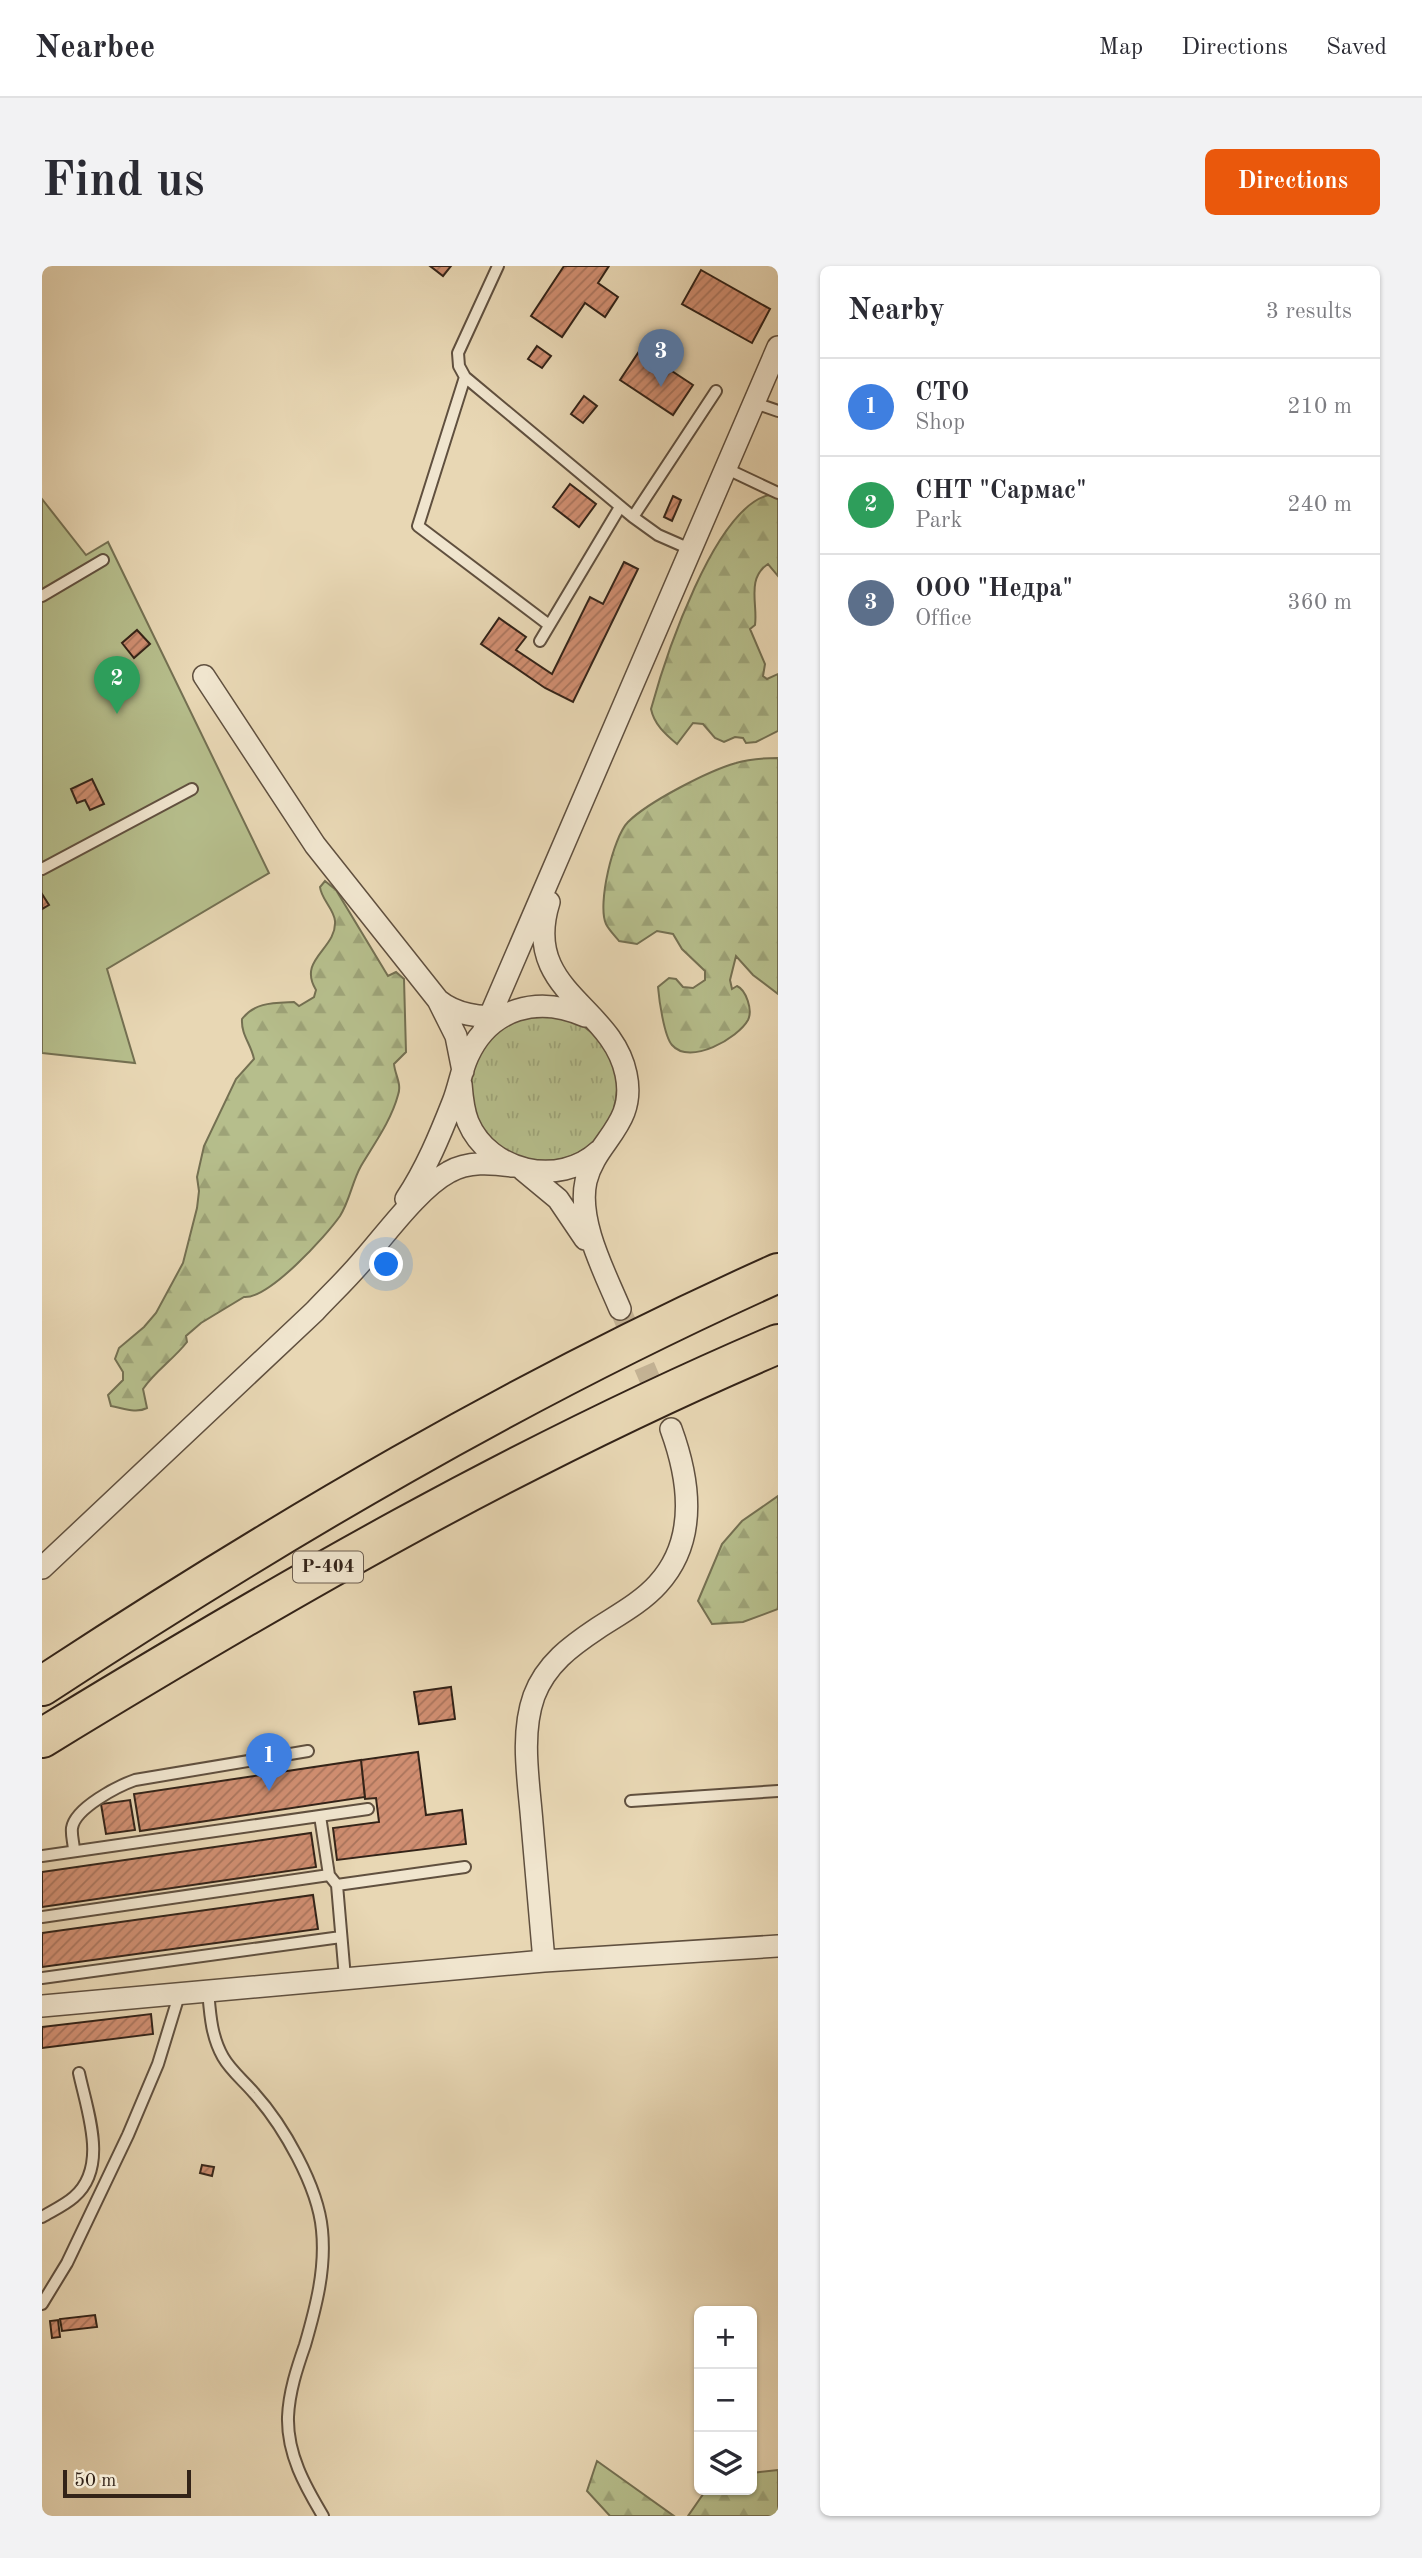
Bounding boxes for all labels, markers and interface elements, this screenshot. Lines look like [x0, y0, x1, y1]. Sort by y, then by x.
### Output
text: Nearbee [35, 32, 155, 65]
text: Map [1099, 36, 1143, 60]
text: Directions [1181, 36, 1288, 60]
text: Saved [1326, 36, 1387, 60]
button: Directions [1205, 149, 1380, 215]
text: Find us [42, 158, 205, 207]
text: Nearby [848, 296, 945, 326]
text: 3 results [1266, 300, 1352, 323]
pin: 3 [638, 329, 684, 387]
text: СТО [915, 380, 969, 406]
text: 1 [864, 395, 878, 418]
text: 210 m [1287, 395, 1352, 418]
text: Shop [915, 411, 965, 434]
text: СНТ "Сармас" [915, 478, 1087, 504]
text: 2 [864, 493, 878, 516]
text: 240 m [1287, 493, 1352, 516]
text: Park [915, 509, 962, 532]
text: ООО "Недра" [915, 576, 1073, 602]
text: 3 [864, 591, 878, 614]
text: 360 m [1287, 591, 1352, 614]
text: Office [915, 607, 972, 630]
pin: 2 [94, 656, 140, 714]
your location [369, 1247, 403, 1281]
road number: Р-404 [293, 1552, 363, 1582]
pin: 1 [246, 1733, 292, 1791]
map controls [694, 2306, 757, 2495]
button: + [694, 2306, 757, 2369]
button: − [694, 2369, 757, 2432]
button: layers [694, 2432, 757, 2495]
scale bar [63, 2467, 191, 2499]
text: 50 m [74, 2472, 116, 2491]

